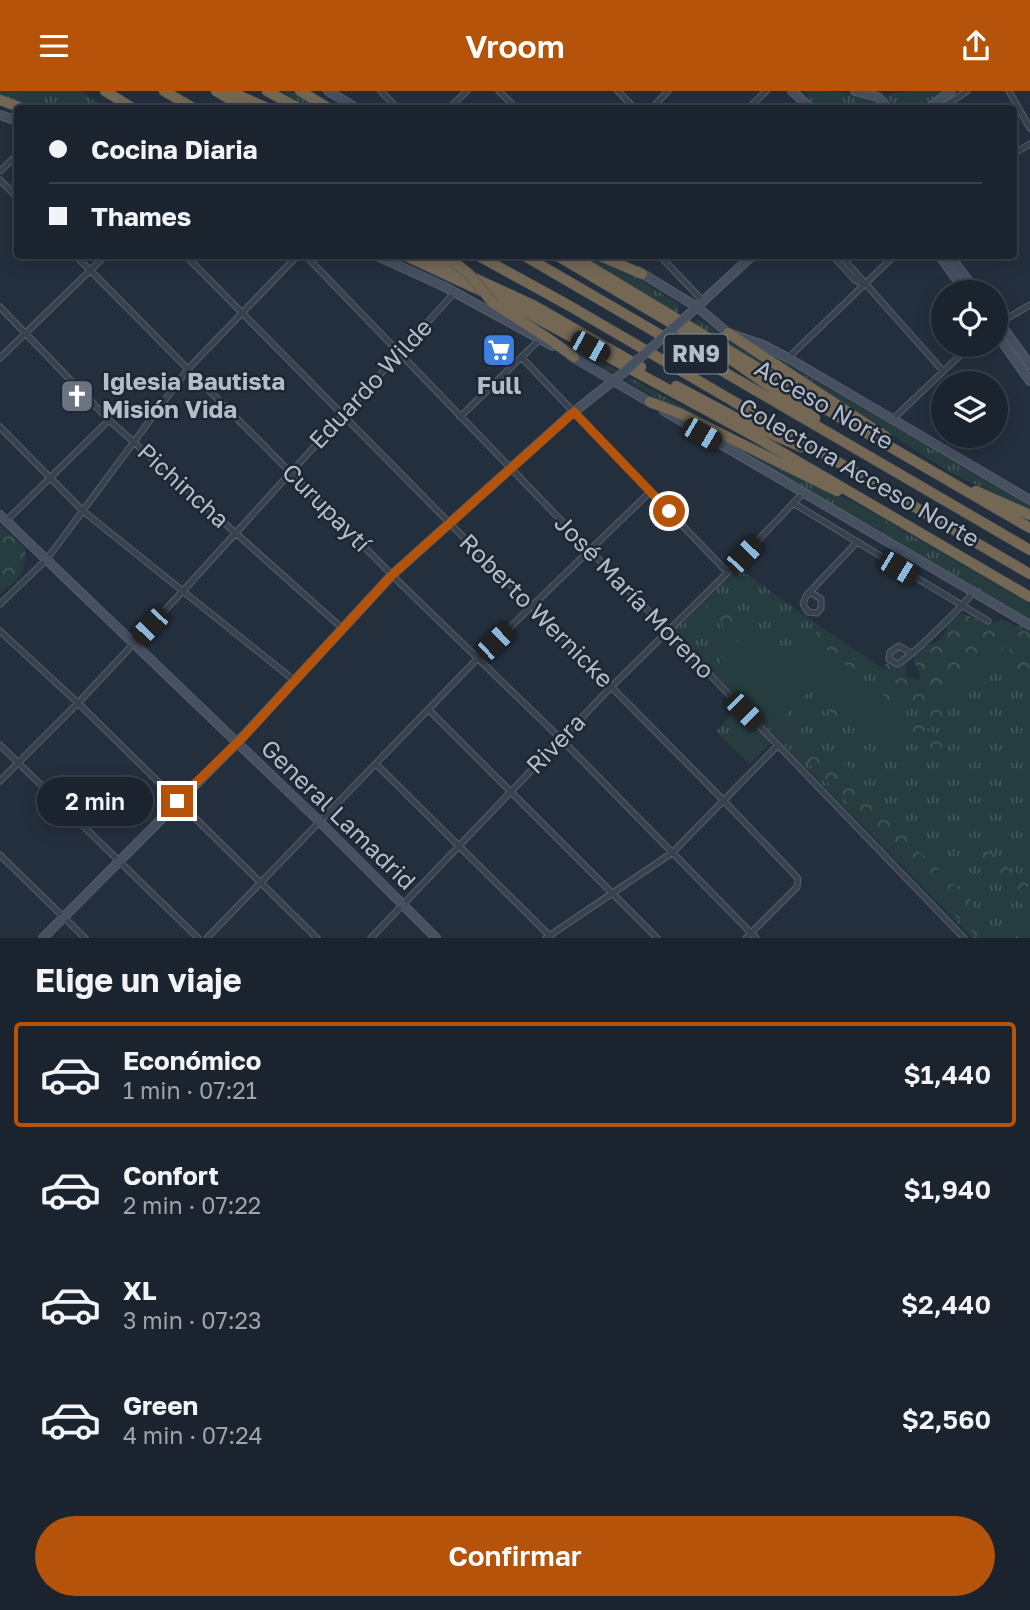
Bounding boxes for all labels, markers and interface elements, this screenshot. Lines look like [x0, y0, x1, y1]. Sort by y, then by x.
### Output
icon: menu [35, 27, 73, 65]
text: Vroom [465, 27, 565, 65]
icon: share [957, 27, 995, 65]
text: Cocina Diaria [91, 134, 258, 165]
text: Thames [91, 201, 191, 232]
map controls [931, 280, 1008, 448]
button: locate [931, 280, 1008, 357]
street label: Eduardo Wilde [302, 312, 437, 454]
car [567, 328, 614, 366]
supermarket icon: Full [480, 331, 518, 369]
road number: RN9 [664, 335, 728, 373]
street label: Acceso Norte [750, 352, 899, 455]
place label: Iglesia Bautista Misión Vida [102, 366, 285, 423]
place label: Full [477, 370, 521, 399]
button: layers [931, 371, 1008, 448]
church icon: Iglesia Bautista Misión Vida [58, 377, 96, 415]
street label: Colectora Acceso Norte [734, 391, 985, 552]
car [679, 414, 726, 454]
street label: Pichincha [132, 436, 236, 533]
street label: Curupaytí [277, 457, 378, 558]
route start [653, 495, 685, 527]
street label: José María Moreno [549, 508, 721, 684]
street label: Roberto Wernicke [454, 527, 620, 693]
car [722, 533, 767, 577]
car [875, 548, 922, 588]
car [128, 604, 173, 648]
car [473, 620, 518, 664]
car [722, 689, 767, 733]
street label: Rivera [519, 707, 590, 779]
street label: General Lamadrid [256, 733, 422, 895]
callout: 2 min [37, 777, 152, 825]
route end [161, 785, 193, 817]
text: 2 min [65, 787, 125, 815]
text: Elige un viaje [35, 961, 242, 999]
icon: car [39, 1043, 102, 1106]
text: Económico [123, 1045, 261, 1076]
text: $1,440 [903, 1059, 991, 1090]
text: 1 min · 07:21 [123, 1076, 257, 1104]
icon: car [39, 1158, 102, 1221]
text: Confort [123, 1160, 219, 1191]
text: $1,940 [904, 1174, 991, 1205]
text: 2 min · 07:22 [123, 1191, 261, 1219]
icon: car [39, 1273, 102, 1336]
text: XL [123, 1275, 157, 1306]
text: $2,440 [901, 1289, 991, 1320]
text: 3 min · 07:23 [123, 1306, 261, 1334]
icon: car [39, 1388, 102, 1451]
text: Green [123, 1390, 198, 1421]
text: $2,560 [902, 1404, 991, 1435]
text: 4 min · 07:24 [123, 1421, 263, 1449]
button: Confirmar [35, 1516, 995, 1596]

